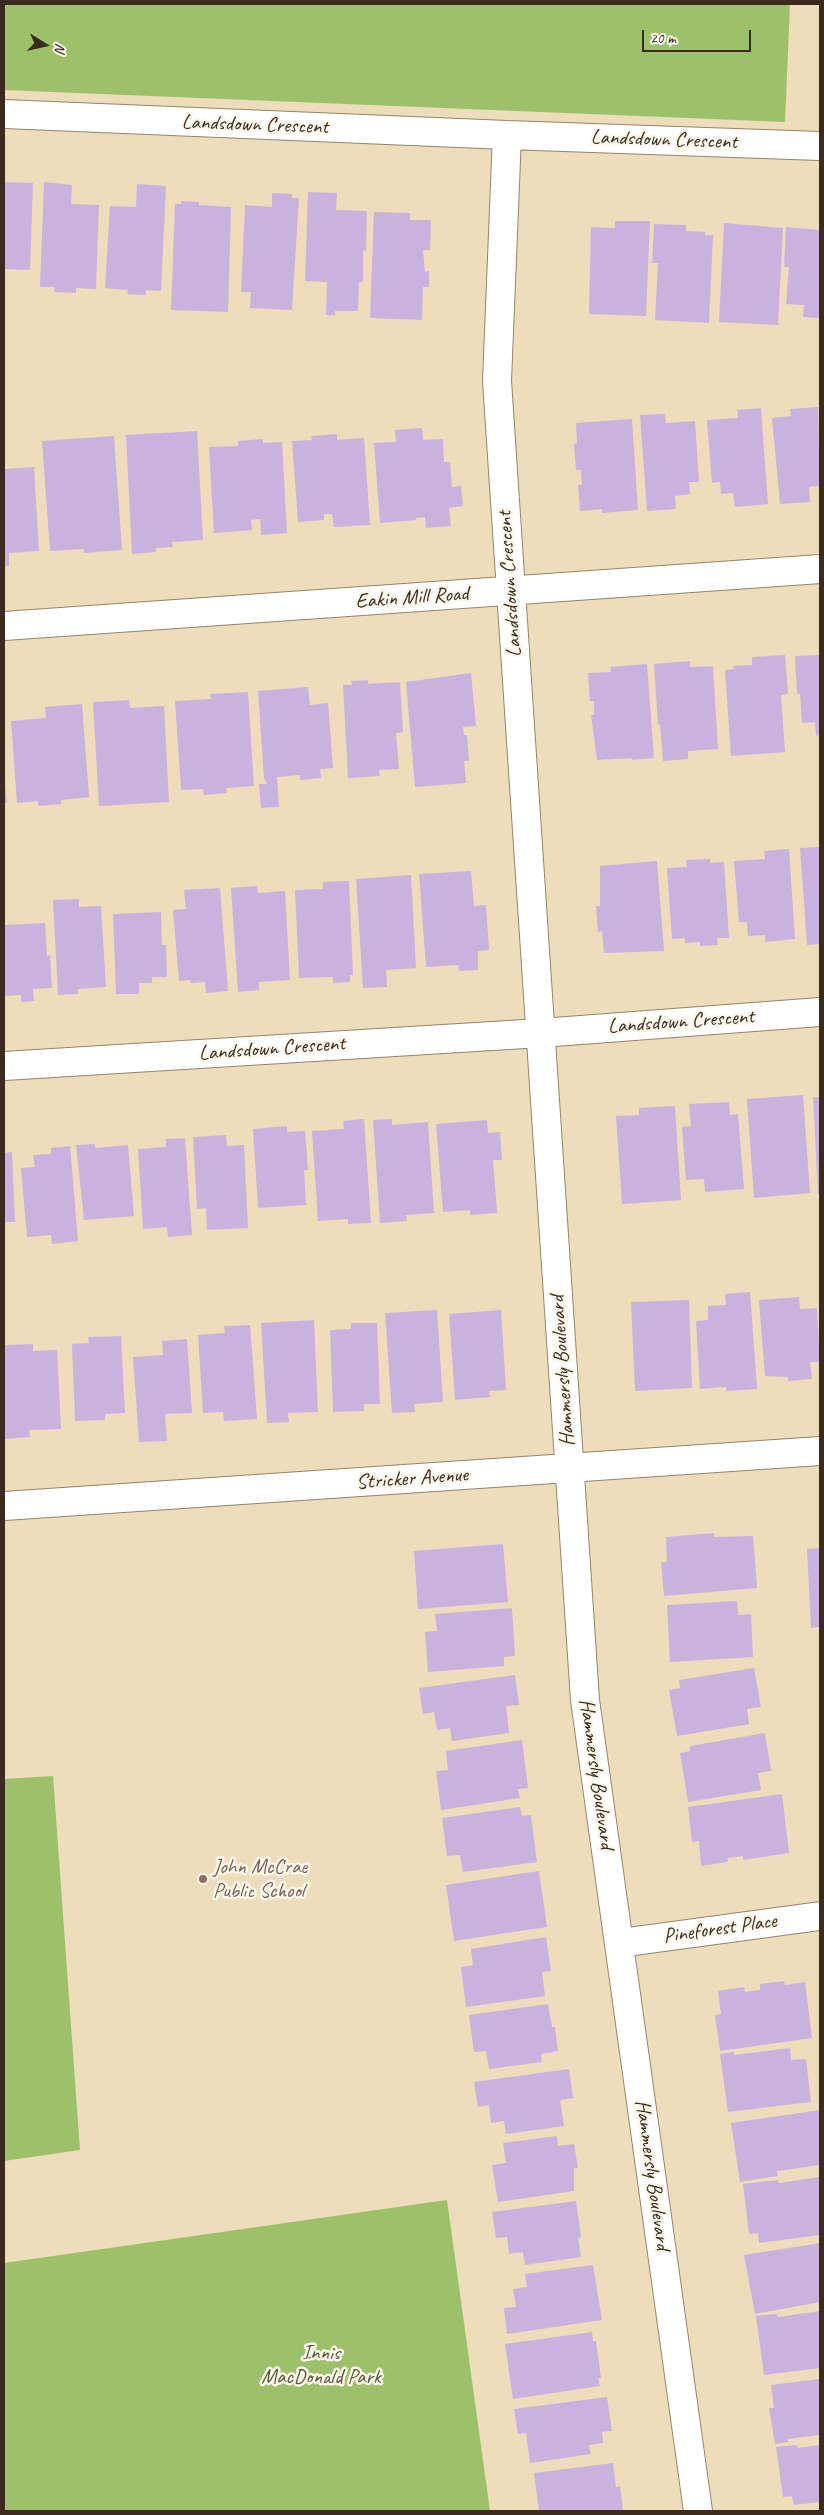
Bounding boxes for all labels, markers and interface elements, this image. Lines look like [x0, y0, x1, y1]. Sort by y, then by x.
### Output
north arrow [20, 20, 70, 70]
scale bar [644, 20, 753, 52]
text: 20 m [650, 29, 676, 48]
text: N [51, 42, 69, 53]
street label: Landsdown Crescent [181, 110, 329, 140]
street label: Landsdown Crescent [590, 125, 738, 155]
street label: Landsdown Crescent [492, 510, 528, 658]
street label: Eakin Mill Road [355, 581, 469, 615]
street label: Landsdown Crescent [607, 1004, 755, 1040]
street label: Landsdown Crescent [198, 1031, 346, 1067]
street label: Hammersly Boulevard [545, 1295, 581, 1447]
street label: Stricker Avenue [355, 1463, 469, 1495]
street label: Hammersly Boulevard [573, 1697, 619, 1851]
place label: John McCrae Public School [213, 1854, 307, 1904]
marker: John McCrae Public School [197, 1873, 209, 1885]
street label: Pineforest Place [662, 1909, 778, 1949]
street label: Hammersly Boulevard [629, 2098, 675, 2252]
park label: Innis MacDonald Park [261, 2340, 381, 2390]

